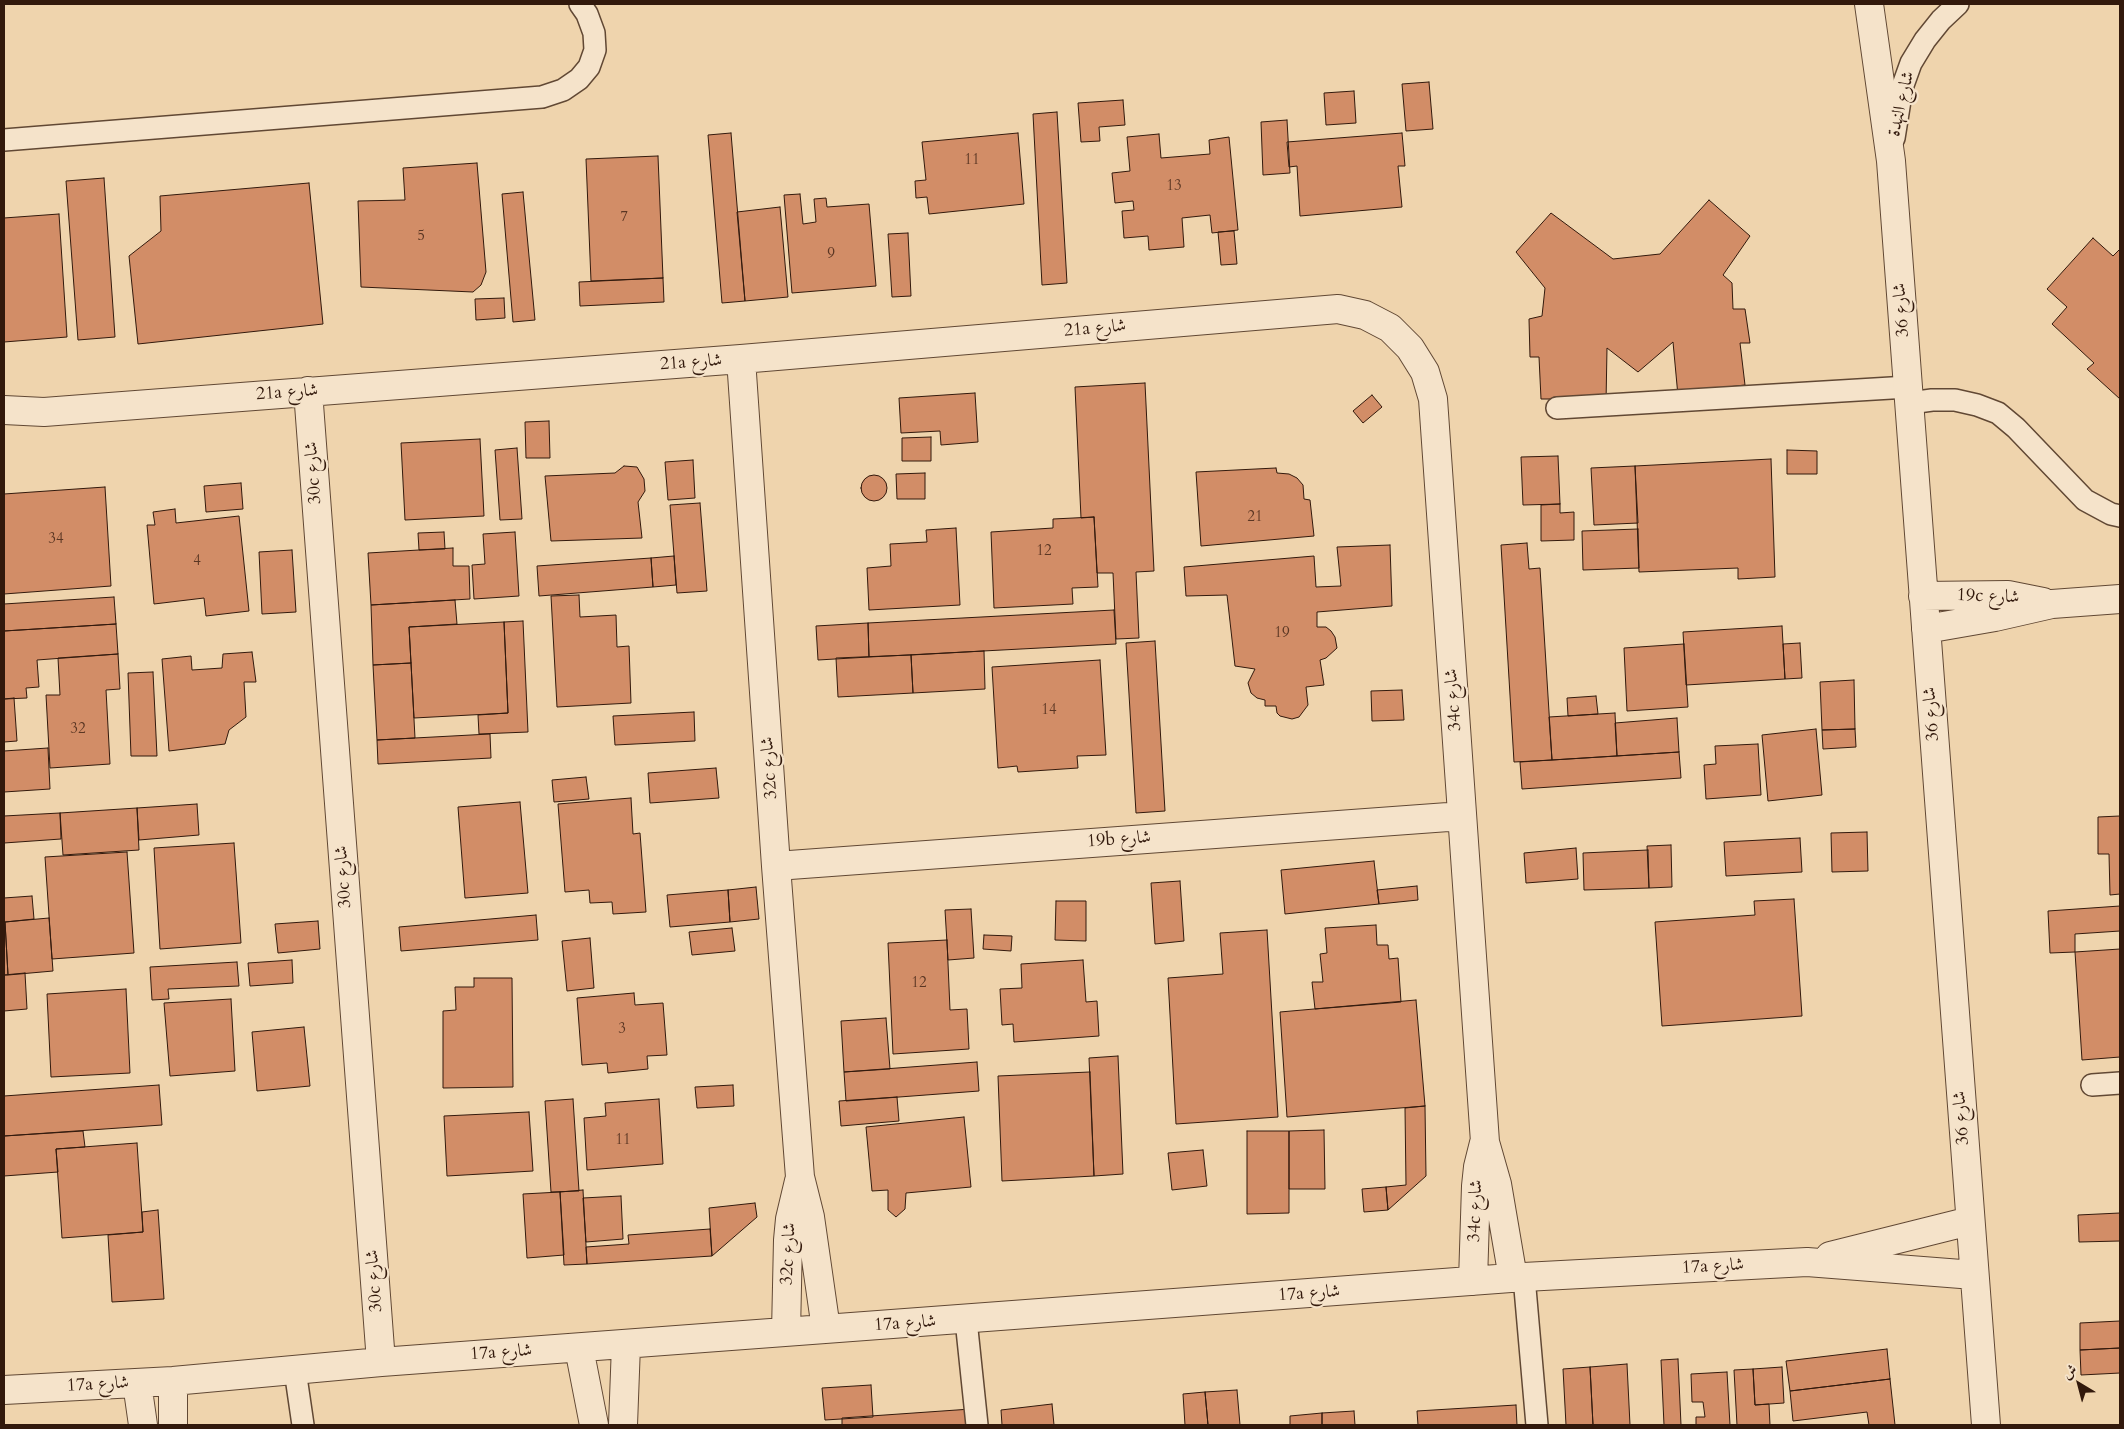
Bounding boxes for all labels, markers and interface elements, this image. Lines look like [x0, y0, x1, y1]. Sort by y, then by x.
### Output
street label: شارع النهدة [1884, 69, 1920, 139]
house number: 11 [964, 152, 980, 170]
house number: 13 [1166, 178, 1182, 196]
house number: 7 [620, 209, 628, 227]
house number: 5 [417, 228, 425, 246]
house number: 9 [827, 246, 835, 264]
street label: شارع 36 [1889, 282, 1915, 338]
street label: 21a شارع [1063, 316, 1127, 342]
street label: 21a شارع [659, 350, 723, 376]
street label: 21a شارع [255, 380, 319, 406]
street label: 30c شارع [301, 441, 327, 505]
house number: 21 [1247, 509, 1263, 527]
house number: 34 [48, 531, 64, 549]
house number: 12 [1036, 543, 1052, 561]
house number: 4 [193, 553, 201, 571]
street label: 19c شارع [1956, 585, 2020, 609]
house number: 19 [1274, 625, 1290, 643]
street label: 34c شارع [1441, 668, 1467, 732]
street label: شارع 36 [1919, 686, 1945, 742]
house number: 14 [1041, 702, 1057, 720]
house number: 32 [70, 721, 86, 739]
street label: 32c شارع [757, 736, 783, 800]
street label: 19b شارع [1086, 827, 1152, 853]
street label: 30c شارع [331, 845, 357, 909]
house number: 12 [911, 975, 927, 993]
house number: 3 [618, 1021, 626, 1039]
street label: شارع 36 [1949, 1090, 1975, 1146]
house number: 11 [615, 1132, 631, 1150]
street label: 34c شارع [1464, 1179, 1488, 1243]
street label: 32c شارع [777, 1222, 801, 1286]
street label: 30c شارع [362, 1249, 388, 1313]
street label: 17a شارع [1681, 1255, 1745, 1279]
street label: 17a شارع [1277, 1281, 1341, 1307]
street label: 17a شارع [873, 1311, 937, 1337]
street label: 17a شارع [469, 1340, 533, 1366]
north arrow [2054, 1359, 2104, 1409]
text: ش [2058, 1360, 2081, 1383]
street label: 17a شارع [66, 1373, 130, 1397]

